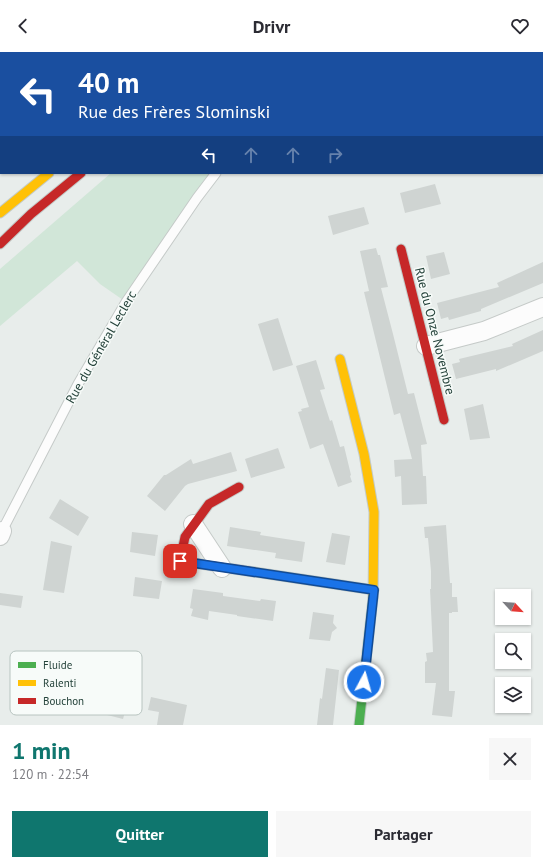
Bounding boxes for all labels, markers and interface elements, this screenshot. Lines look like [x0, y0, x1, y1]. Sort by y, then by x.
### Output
icon: back [12, 15, 34, 37]
text: Drivr [253, 15, 290, 38]
icon: heart [509, 15, 531, 37]
text: 40 m [78, 64, 139, 101]
icon: left [12, 68, 64, 120]
text: Rue des Frères Slominski [78, 100, 270, 123]
icon: left [198, 144, 220, 166]
icon: ahead [240, 144, 262, 166]
icon: ahead [282, 144, 304, 166]
icon: right [324, 144, 346, 166]
street label: Rue du Onze Novembre [411, 266, 459, 396]
street label: Rue du Général Leclerc [62, 287, 140, 406]
pin [163, 544, 197, 578]
icon: arrive [169, 550, 191, 572]
north arrow [495, 589, 531, 625]
map controls [495, 589, 531, 713]
button: search [495, 633, 531, 669]
legend [10, 651, 142, 715]
text: Fluide [43, 658, 73, 672]
position arrow [343, 661, 385, 703]
text: Ralenti [43, 676, 76, 690]
button: layers [495, 677, 531, 713]
text: Bouchon [43, 694, 84, 708]
text: 1 min [12, 735, 71, 766]
button: close [489, 738, 531, 780]
text: 120 m · 22:54 [12, 766, 89, 783]
button: Quitter [12, 811, 268, 857]
button: Partager [276, 811, 531, 857]

